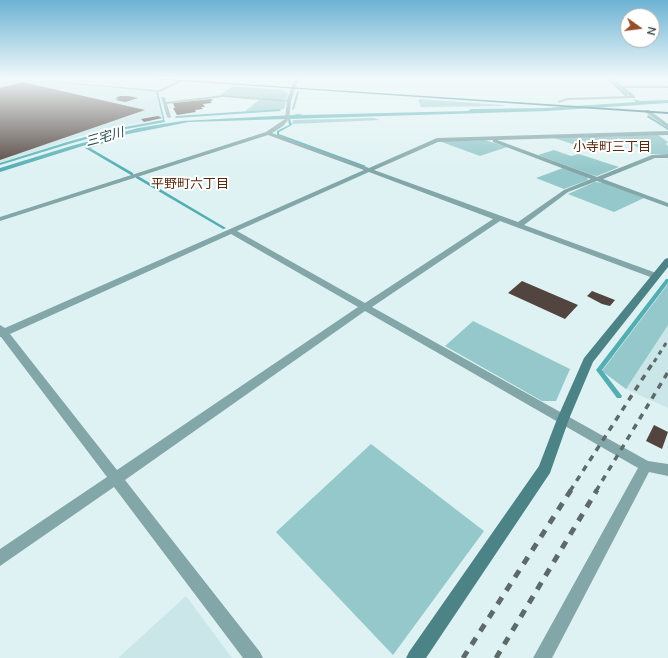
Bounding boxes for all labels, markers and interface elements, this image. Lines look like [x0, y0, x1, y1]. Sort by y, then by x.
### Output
north arrow [620, 8, 660, 48]
text: N [643, 25, 659, 37]
water label: 三宅川 [84, 125, 126, 151]
district label: 小寺町三丁目 [573, 140, 651, 156]
district label: 平野町六丁目 [151, 177, 229, 193]

